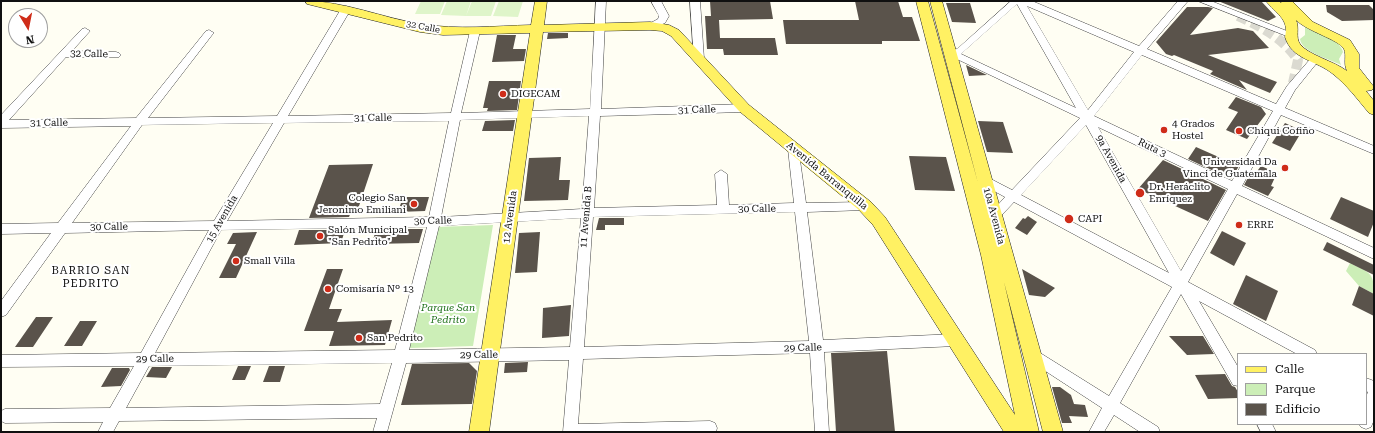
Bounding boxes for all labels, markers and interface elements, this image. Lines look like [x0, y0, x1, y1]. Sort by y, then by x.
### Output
north arrow [8, 8, 48, 48]
street label: 32 Calle [405, 18, 441, 36]
text: N [25, 32, 35, 46]
street label: 32 Calle [70, 48, 108, 60]
place label: DIGECAM [511, 88, 560, 100]
marker: DIGECAM [498, 89, 508, 99]
street label: 31 Calle [678, 103, 716, 117]
street label: 31 Calle [354, 112, 392, 124]
street label: 31 Calle [30, 117, 68, 129]
place label: 4 Grados Hostel [1172, 118, 1215, 142]
marker: 4 Grados Hostel [1159, 125, 1169, 135]
place label: Chiqui Cofiño [1247, 125, 1315, 137]
marker: Chiqui Cofiño [1234, 126, 1244, 136]
street label: 9a Avenida [1093, 133, 1129, 185]
street label: Ruta 3 [1136, 136, 1168, 160]
street label: Avenida Barranquilla [784, 139, 870, 213]
place label: Universidad Da Vinci de Guatemala [1183, 156, 1277, 180]
marker: Universidad Da Vinci de Guatemala [1280, 163, 1290, 173]
place label: Dr. Heráclito Enríquez [1149, 181, 1210, 204]
street label: 11 Avenida B [577, 186, 595, 248]
street label: 10a Avenida [981, 186, 1007, 246]
marker: Dr. Heráclito Enríquez [1134, 187, 1146, 199]
street label: 12 Avenida [500, 190, 520, 244]
place label: Colegio San Jeronimo Emiliani [317, 192, 406, 216]
street label: 15 Avenida [204, 193, 240, 245]
marker: Colegio San Jeronimo Emiliani [409, 199, 419, 209]
street label: 30 Calle [738, 203, 776, 215]
marker: CAPI [1063, 213, 1075, 225]
place label: CAPI [1078, 213, 1102, 225]
street label: 30 Calle [414, 214, 452, 228]
place label: ERRE [1247, 219, 1274, 231]
marker: ERRE [1234, 220, 1244, 230]
street label: 30 Calle [90, 221, 128, 233]
place label: Salón Municipal "San Pedrito" [328, 224, 407, 248]
marker: Salón Municipal "San Pedrito" [315, 231, 325, 241]
place label: Small Villa [244, 255, 295, 267]
marker: Small Villa [231, 256, 241, 266]
district label: BARRIO SAN PEDRITO [51, 264, 131, 290]
place label: Comisaría Nº 13 [336, 283, 414, 295]
marker: Comisaría Nº 13 [323, 284, 333, 294]
park label: Parque San Pedrito [421, 302, 475, 326]
place label: San Pedrito [367, 332, 423, 344]
marker: San Pedrito [354, 333, 364, 343]
street label: 29 Calle [784, 341, 822, 355]
street label: 29 Calle [460, 349, 498, 361]
street label: 29 Calle [136, 353, 174, 365]
legend [1237, 353, 1367, 425]
text: Calle [1275, 362, 1304, 376]
text: Parque [1275, 382, 1315, 396]
text: Edificio [1275, 402, 1320, 416]

